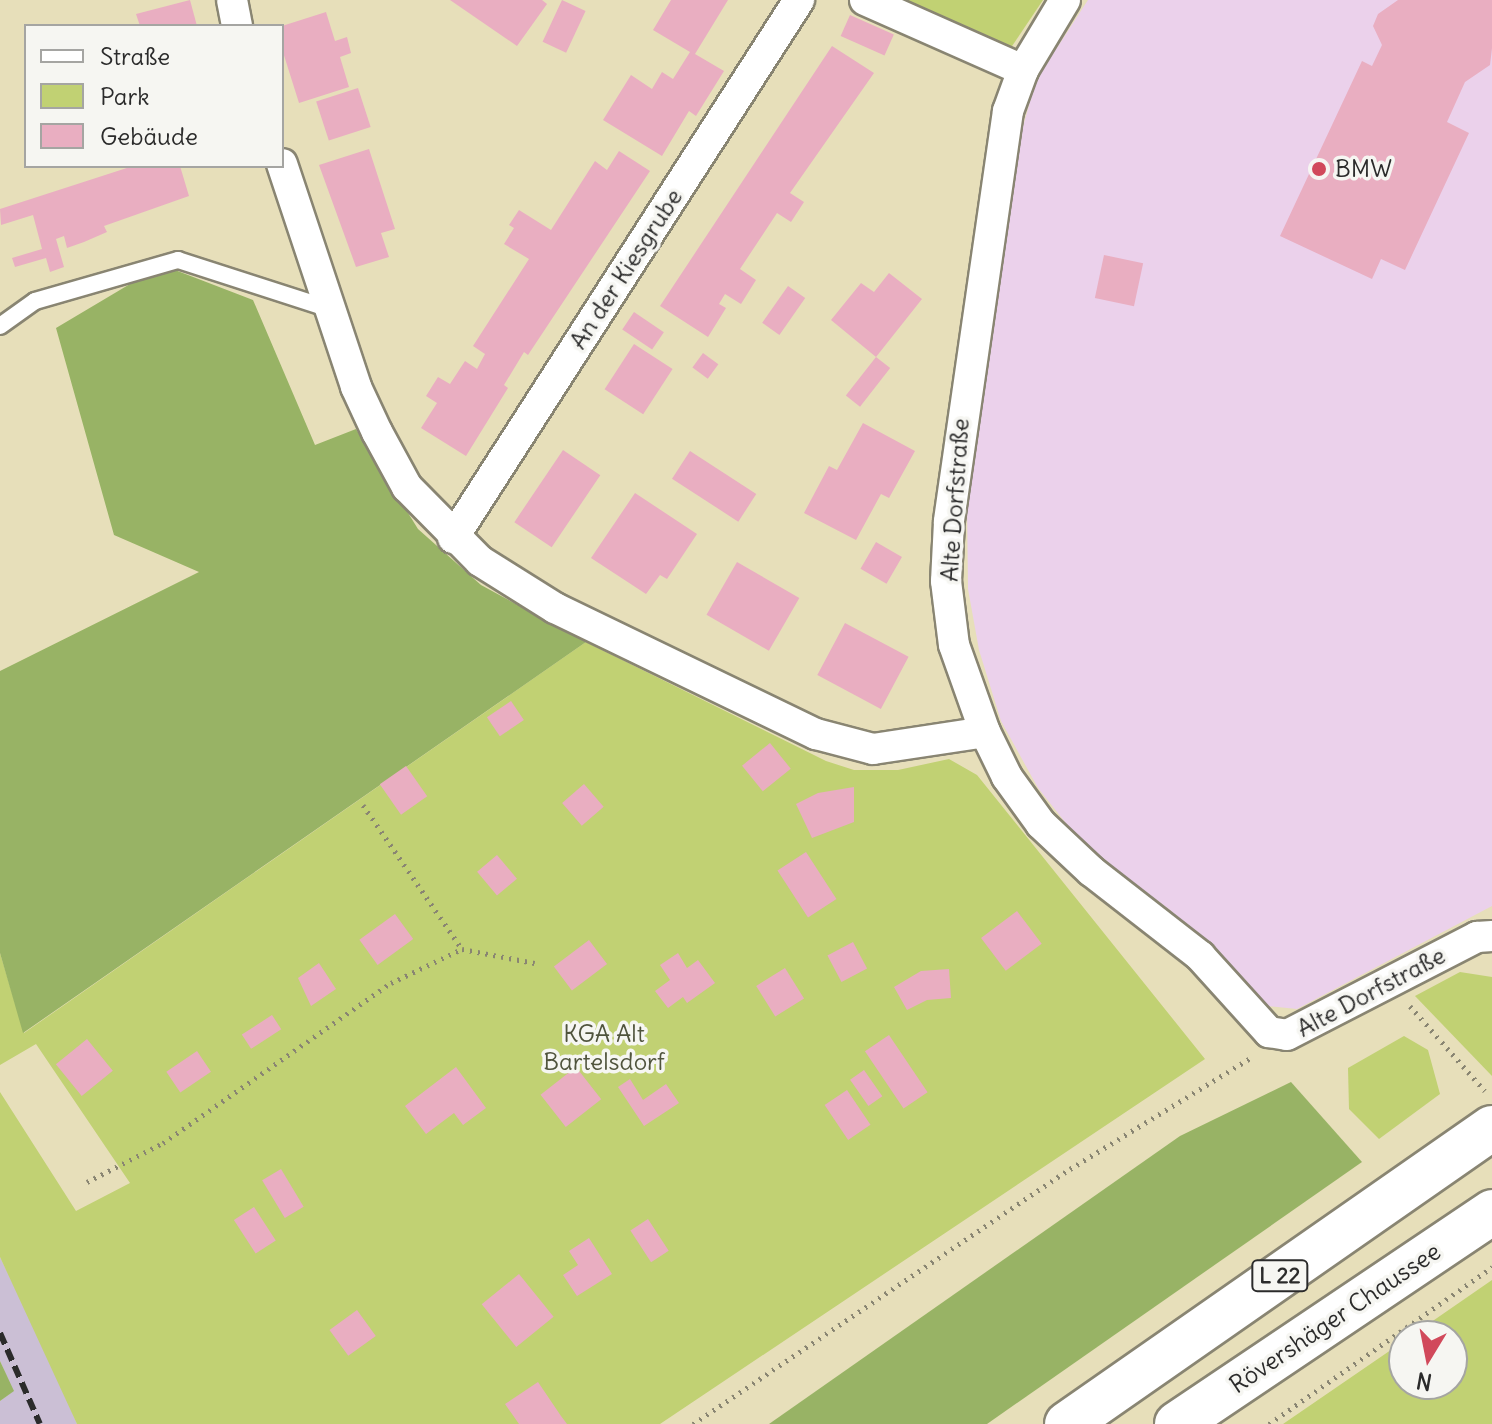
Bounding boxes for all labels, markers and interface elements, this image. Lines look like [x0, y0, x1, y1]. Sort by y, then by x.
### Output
legend [24, 24, 284, 168]
text: Straße [100, 41, 170, 71]
text: Park [100, 81, 150, 111]
text: Gebäude [100, 121, 198, 151]
place label: BMW [1335, 155, 1392, 183]
marker: BMW [1310, 160, 1328, 178]
street label: An der Kiesgrube [564, 184, 688, 354]
street label: Alte Dorfstraße [935, 417, 975, 583]
street label: Alte Dorfstraße [1292, 941, 1450, 1043]
park label: KGA Alt Bartelsdorf [543, 1020, 665, 1076]
street label: Rövershäger Chaussee [1224, 1237, 1446, 1399]
road number: L 22 [1250, 1258, 1310, 1294]
north arrow [1388, 1320, 1468, 1400]
text: N [1414, 1367, 1434, 1397]

